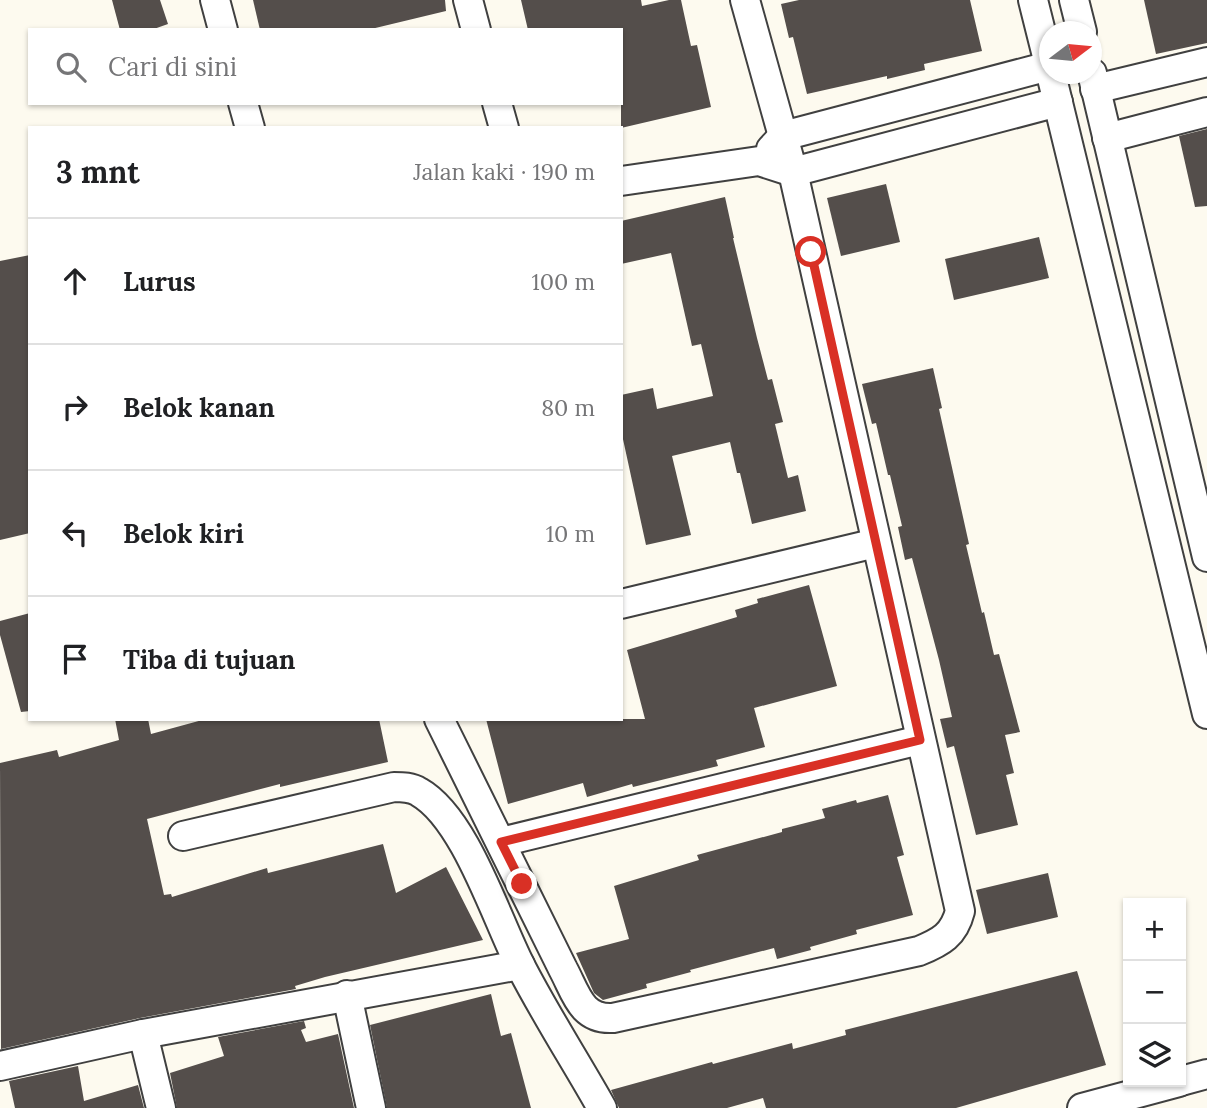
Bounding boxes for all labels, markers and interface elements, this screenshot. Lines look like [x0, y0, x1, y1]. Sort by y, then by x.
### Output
north arrow [1039, 21, 1102, 84]
search box [28, 28, 623, 105]
icon: search [52, 48, 90, 86]
text: Cari di sini [108, 50, 237, 83]
text: 3 mnt [56, 153, 140, 191]
text: Jalan kaki · 190 m [413, 157, 595, 186]
route start [795, 236, 826, 267]
icon: ahead [56, 262, 94, 300]
text: Lurus [123, 265, 196, 298]
text: 100 m [531, 267, 595, 296]
icon: right [56, 388, 94, 426]
text: Belok kanan [123, 391, 275, 424]
text: 80 m [541, 393, 595, 422]
icon: left [56, 514, 94, 552]
text: Belok kiri [123, 517, 244, 550]
text: 10 m [546, 519, 595, 548]
icon: arrive [56, 640, 94, 678]
text: Tiba di tujuan [123, 643, 295, 676]
route end [506, 868, 537, 899]
map controls [1123, 898, 1186, 1087]
button: + [1123, 898, 1186, 961]
button: − [1123, 961, 1186, 1024]
button: layers [1123, 1024, 1186, 1087]

